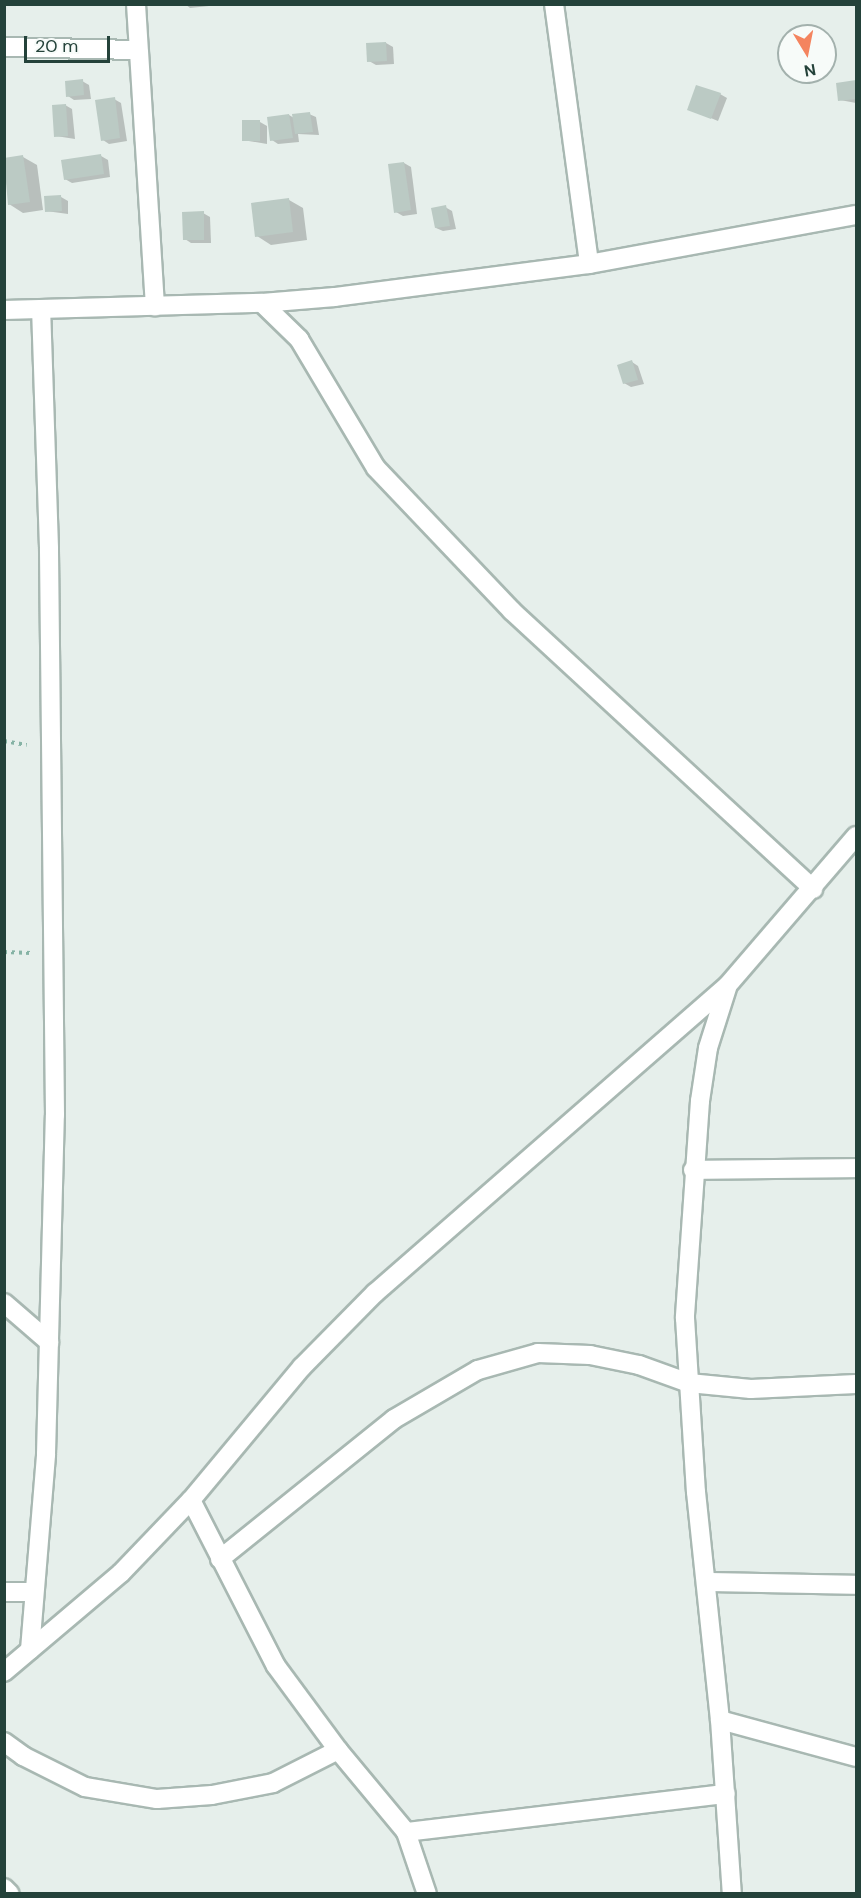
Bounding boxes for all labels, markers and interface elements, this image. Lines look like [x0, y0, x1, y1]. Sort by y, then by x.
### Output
scale bar [27, 24, 112, 62]
north arrow [777, 24, 837, 84]
text: 20 m [35, 34, 78, 58]
text: N [802, 59, 817, 82]

